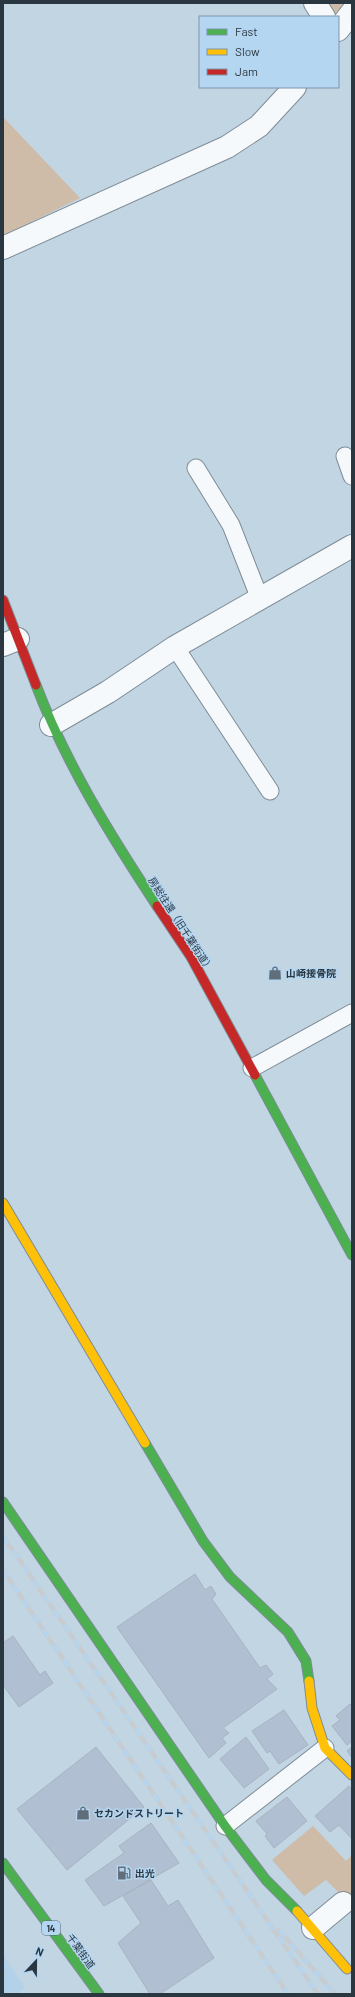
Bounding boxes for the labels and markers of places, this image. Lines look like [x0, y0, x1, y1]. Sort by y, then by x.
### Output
shop icon: 山崎接骨院 [267, 965, 283, 981]
place label: 山崎接骨院 [286, 967, 336, 979]
shop icon: セカンドストリート [75, 1805, 91, 1821]
place label: セカンドストリート [94, 1807, 184, 1819]
fuel station icon: 出光 [116, 1865, 132, 1881]
place label: 出光 [135, 1867, 155, 1879]

